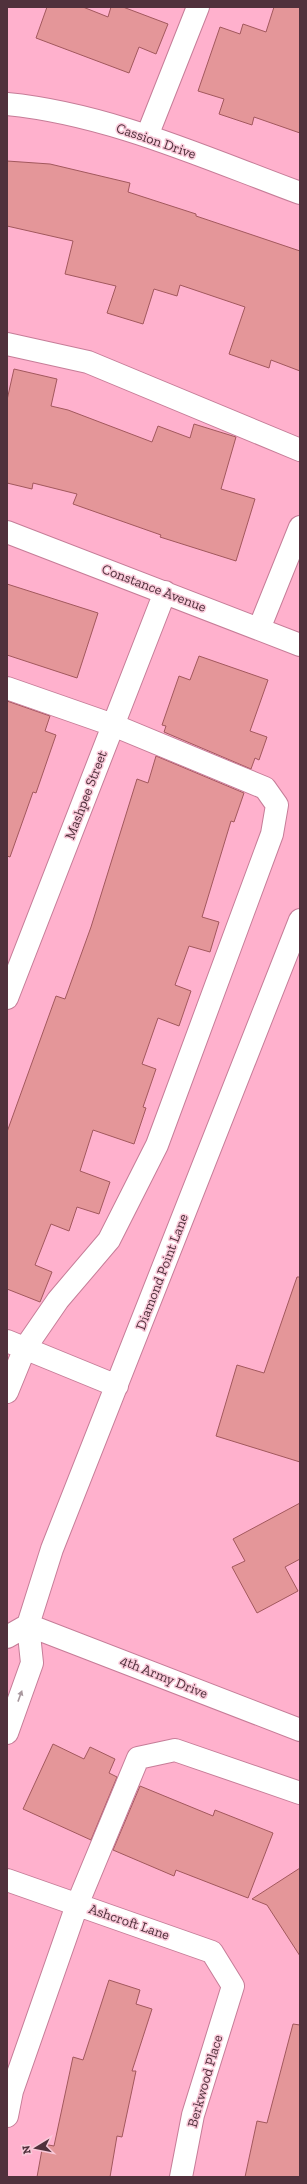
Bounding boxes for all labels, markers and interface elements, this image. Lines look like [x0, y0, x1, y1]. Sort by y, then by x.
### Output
street label: Cassion Drive [114, 119, 199, 163]
street label: Constance Avenue [99, 560, 209, 616]
street label: Mashpee Street [61, 747, 111, 842]
street label: Diamond Point Lane [132, 1211, 192, 1332]
street label: 4th Army Drive [118, 1652, 211, 1702]
one-way arrow [18, 1690, 24, 1702]
street label: Ashcroft Lane [86, 1900, 172, 1944]
street label: Berkwood Place [184, 2032, 226, 2129]
north arrow [16, 2128, 56, 2168]
text: N [19, 2144, 34, 2155]

